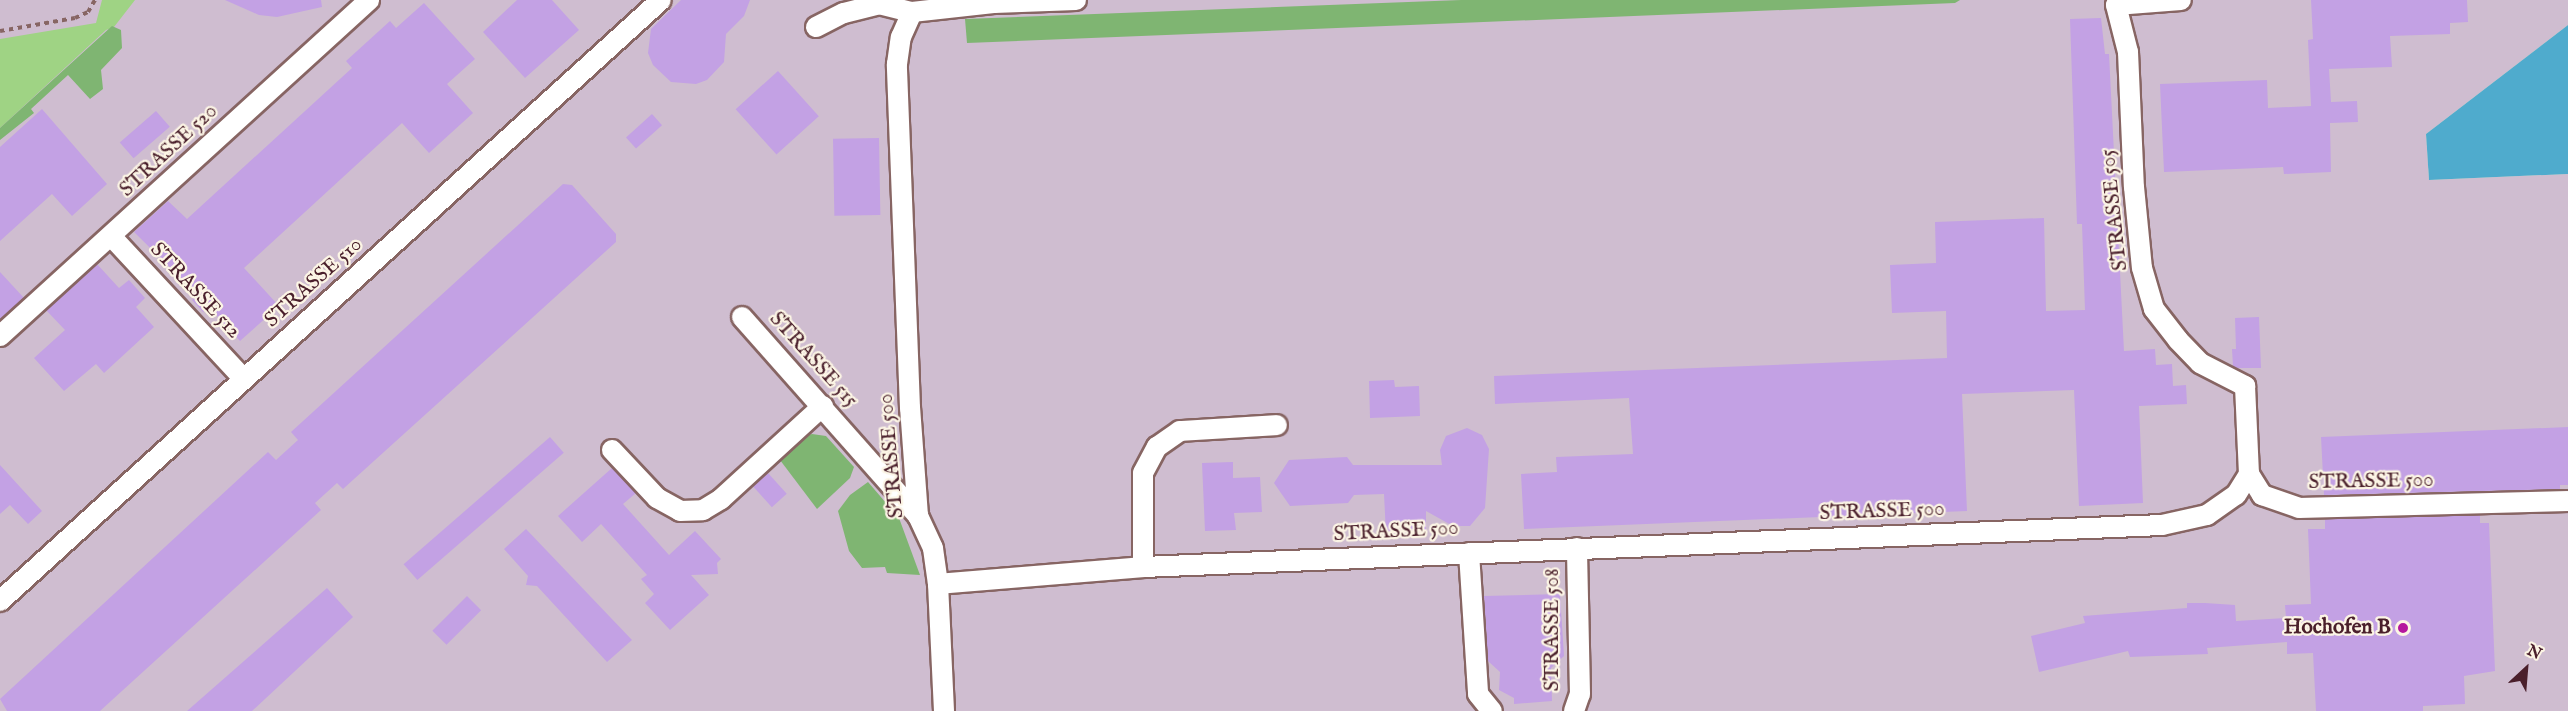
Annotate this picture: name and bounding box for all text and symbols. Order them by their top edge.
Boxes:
street label: STRASSE 520 [115,99,223,203]
street label: STRASSE 505 [2096,148,2134,272]
street label: STRASSE 510 [260,233,368,333]
street label: STRASSE 512 [144,238,246,344]
street label: STRASSE 515 [764,307,862,413]
street label: STRASSE 500 [874,393,910,519]
street label: STRASSE 500 [2308,468,2434,496]
street label: STRASSE 500 [1819,497,1945,527]
street label: STRASSE 500 [1333,516,1459,548]
street label: STRASSE 508 [1540,569,1566,691]
place label: Hochofen B [2284,615,2391,641]
marker: Hochofen B [2396,621,2410,635]
north arrow [2496,639,2556,699]
text: N [2523,641,2544,665]

